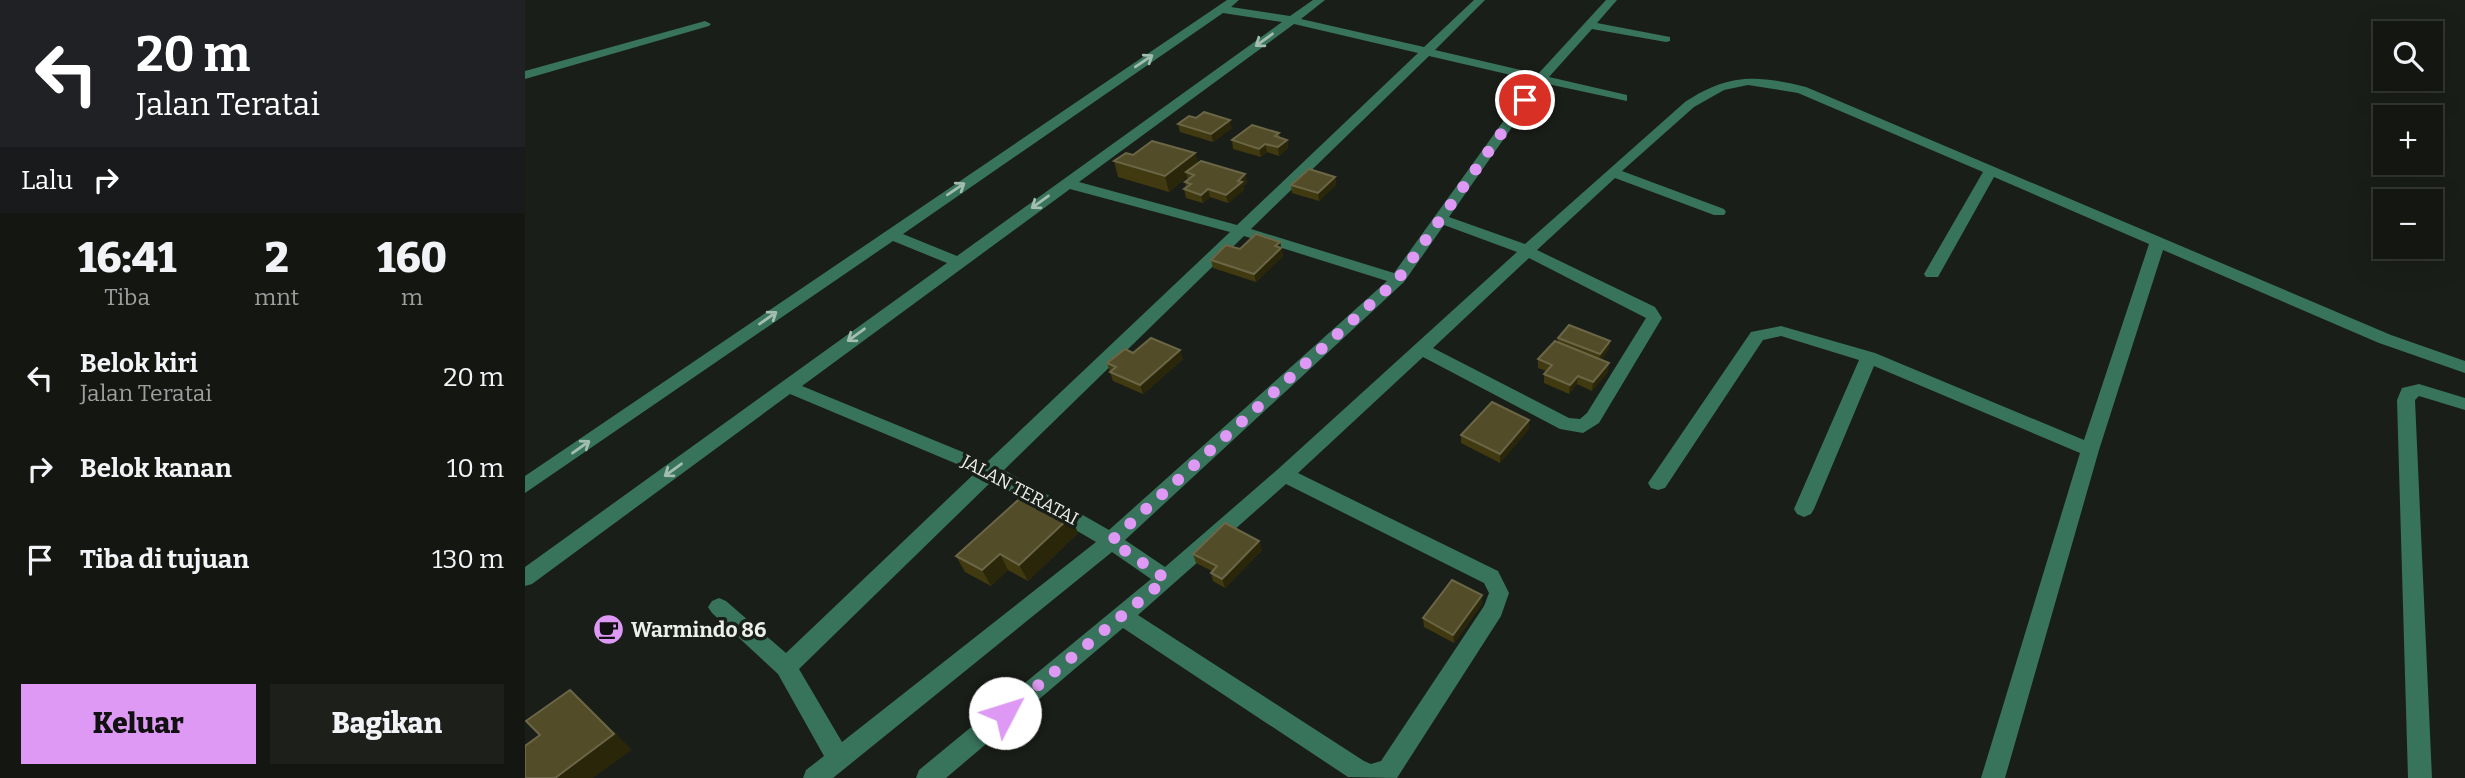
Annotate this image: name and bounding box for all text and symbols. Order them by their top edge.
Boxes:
map controls [2373,21,2443,259]
button: search [2373,21,2443,91]
text: 20 m [136,25,250,84]
icon: left [21,28,112,119]
one-way arrow [1255,32,1274,47]
one-way arrow [1134,54,1153,68]
pin [1495,70,1555,130]
icon: arrive [1506,81,1544,119]
text: Jalan Teratai [136,85,320,123]
button: + [2373,105,2443,175]
icon: right [87,161,125,199]
text: Lalu [21,165,73,196]
one-way arrow [946,182,965,196]
button: − [2373,189,2443,259]
one-way arrow [1031,194,1050,209]
text: 16:41 [78,233,176,283]
text: 2 [265,233,289,283]
text: 160 [377,233,447,283]
text: Tiba [104,283,150,311]
text: mnt [254,283,299,311]
text: m [401,283,423,311]
one-way arrow [758,311,777,325]
one-way arrow [847,328,866,343]
text: Belok kiri [80,348,198,379]
icon: left [21,359,59,397]
text: 20 m [443,362,504,393]
text: Jalan Teratai [80,379,212,407]
one-way arrow [571,440,590,454]
icon: right [21,450,59,488]
street label: JALAN TERATAI [957,450,1082,530]
text: Belok kanan [80,453,232,484]
text: 10 m [447,453,504,484]
one-way arrow [664,463,683,477]
icon: arrive [21,541,59,579]
text: Tiba di tujuan [80,544,249,575]
text: 130 m [432,544,504,575]
cafe icon: Warmindo 86 [591,613,625,647]
place label: Warmindo 86 [631,617,766,643]
position arrow [968,676,1042,750]
button: Keluar [21,684,256,764]
button: Bagikan [270,684,504,764]

